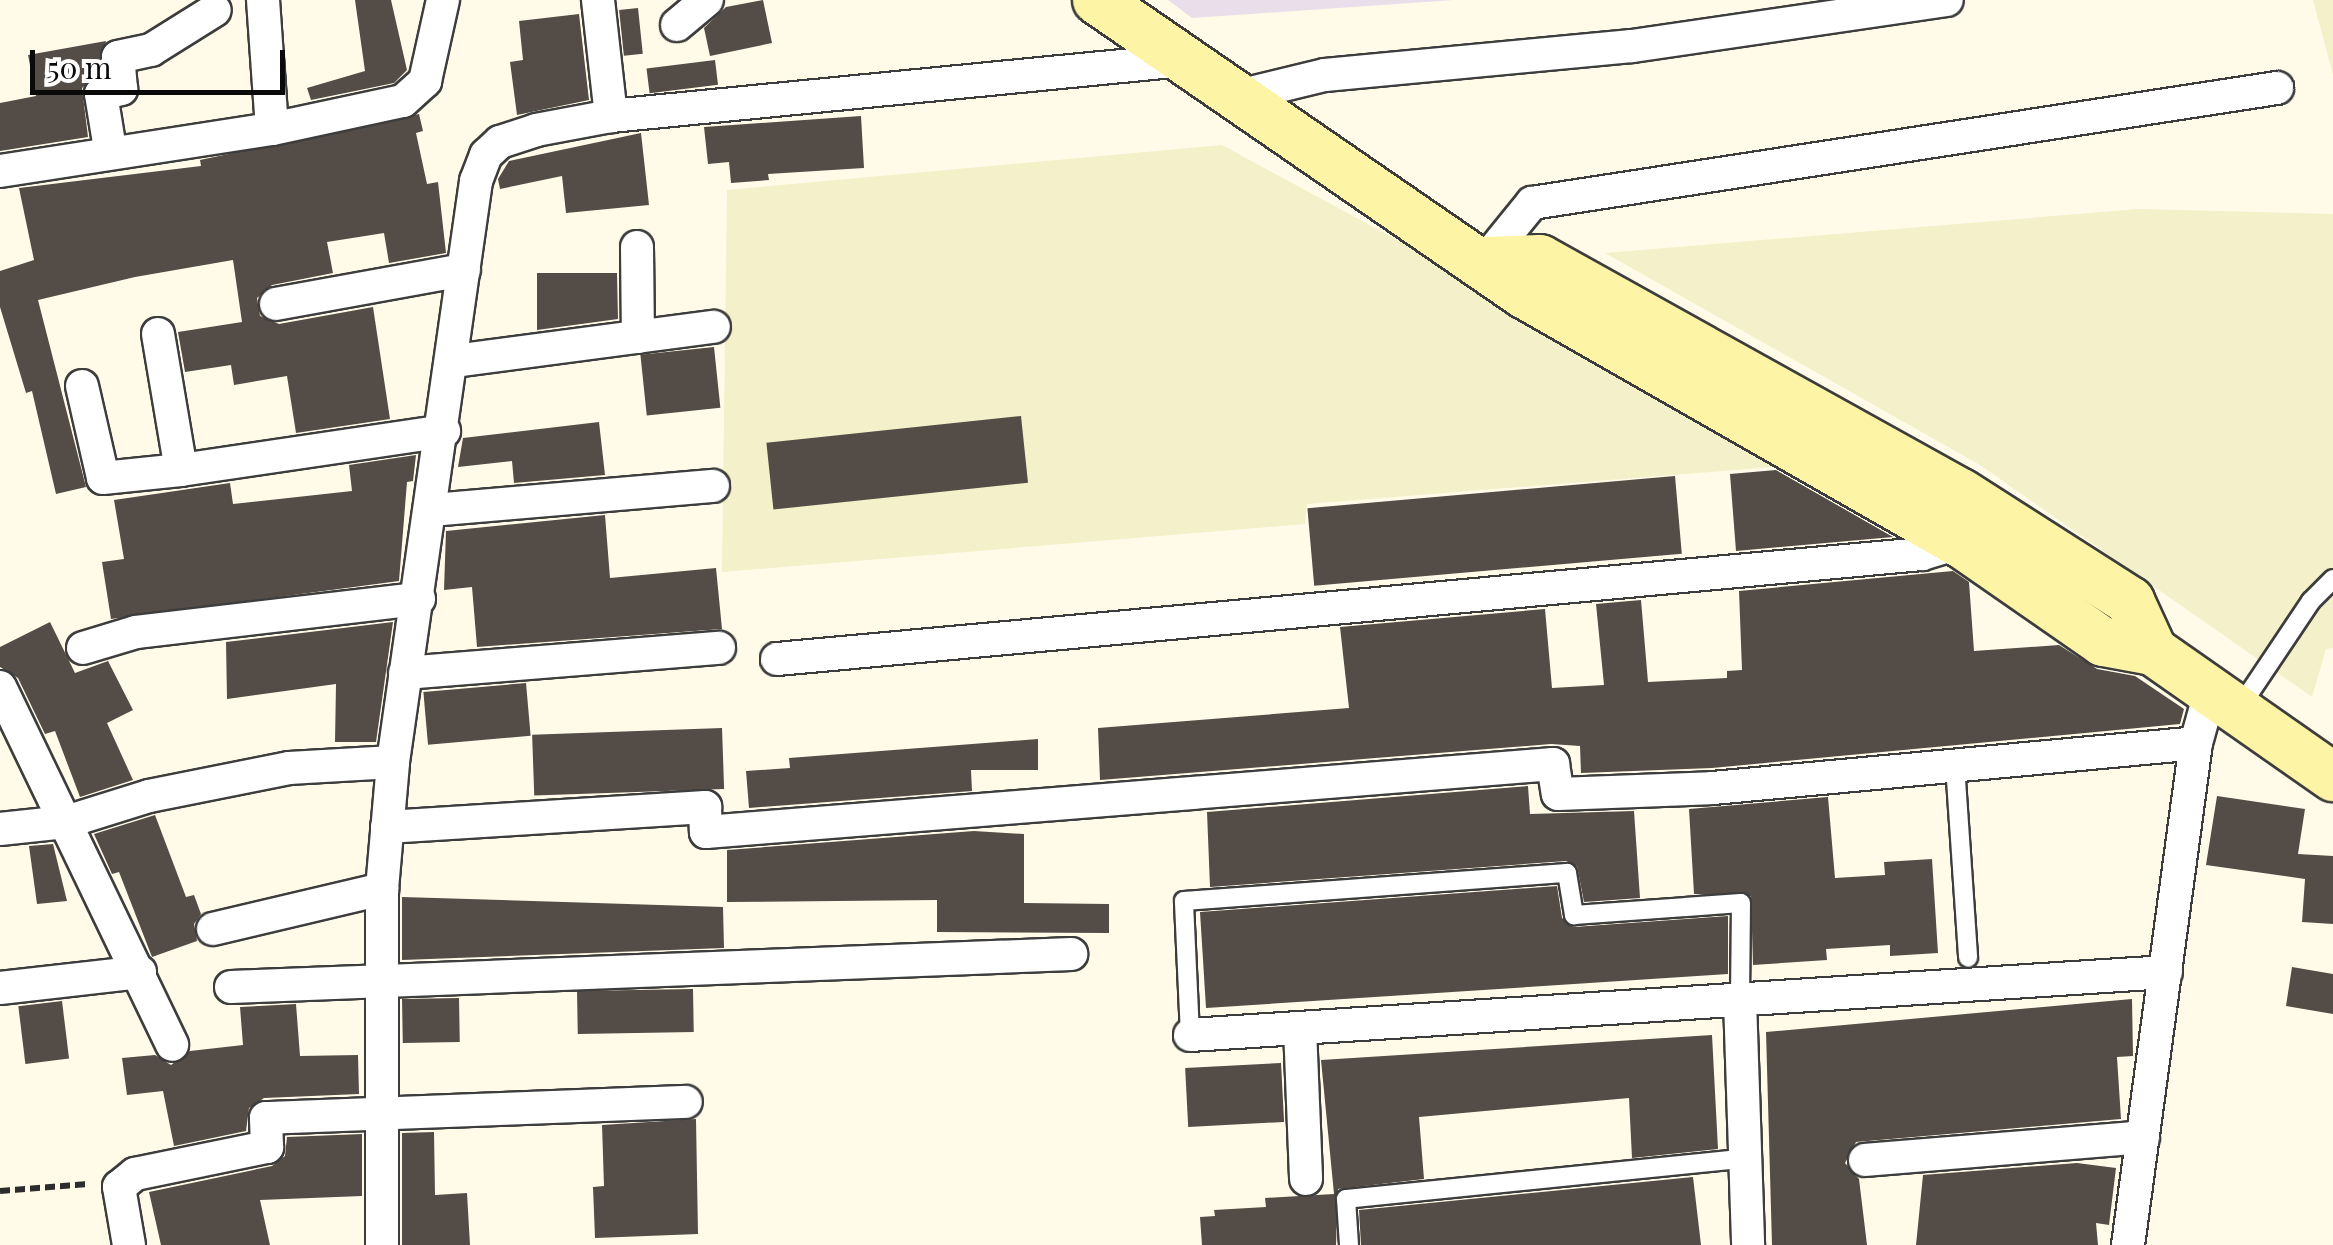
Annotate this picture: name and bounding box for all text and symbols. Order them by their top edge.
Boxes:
scale bar [35,30,290,92]
text: 50 m [47,47,112,87]

